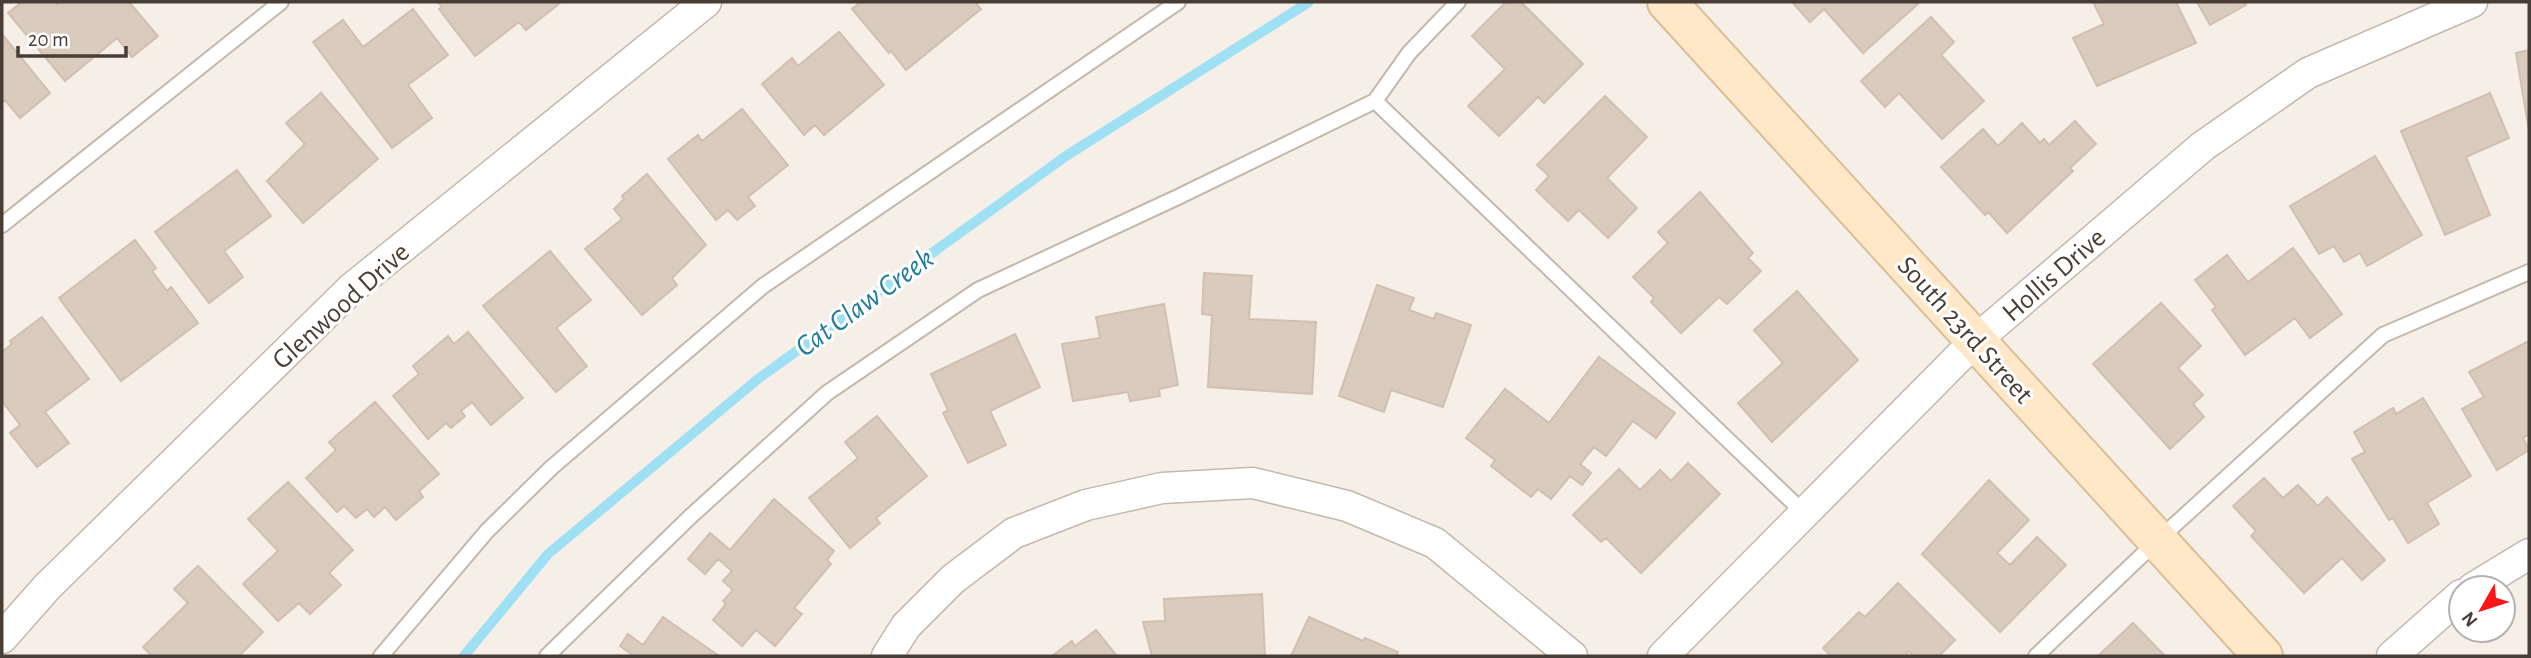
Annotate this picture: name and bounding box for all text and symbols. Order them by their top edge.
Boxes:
scale bar [18,14,126,58]
text: 20 m [28,29,69,50]
street label: Hollis Drive [1998,224,2111,327]
street label: Glenwood Drive [267,238,415,375]
water label: Cat Claw Creek [790,243,939,363]
street label: South 23rd Street [1892,251,2038,409]
north arrow [2447,574,2517,644]
text: N [2458,608,2481,630]

